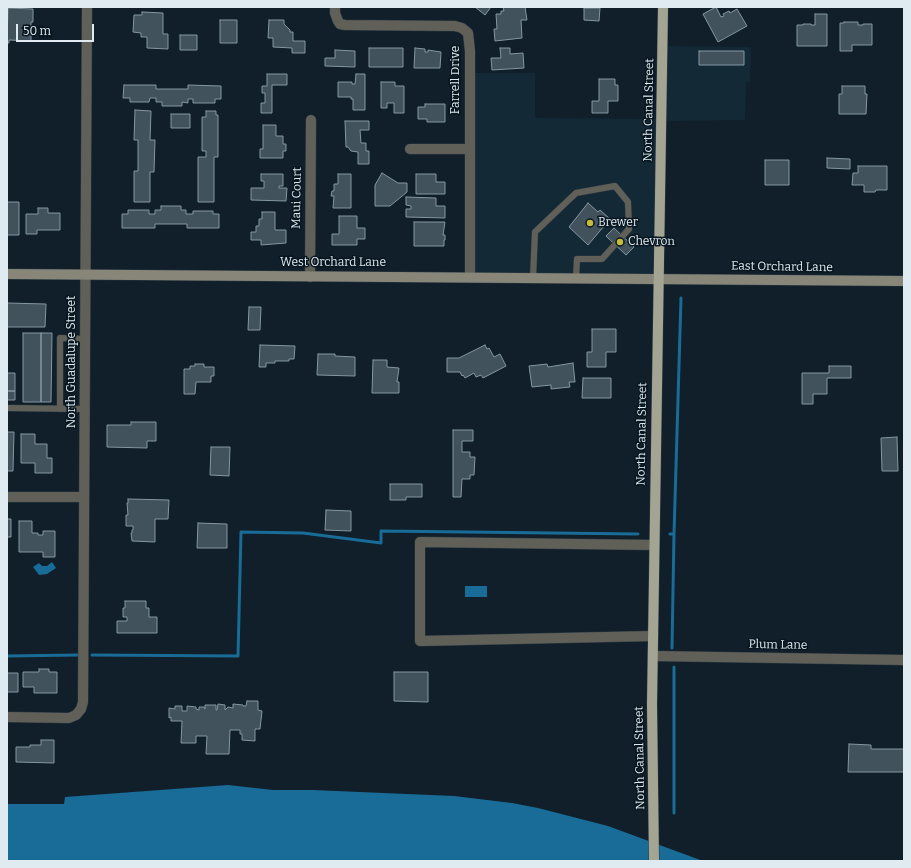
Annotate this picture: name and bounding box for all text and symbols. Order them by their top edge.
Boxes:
scale bar [18,16,96,42]
text: 50 m [23,24,51,38]
street label: Farrell Drive [449,46,463,114]
street label: North Canal Street [641,58,657,162]
street label: Maui Court [289,167,305,229]
place label: Brewer [598,216,638,230]
marker: Brewer [585,218,595,228]
place label: Chevron [628,235,675,249]
marker: Chevron [615,237,625,247]
street label: West Orchard Lane [280,256,386,270]
street label: East Orchard Lane [731,259,833,275]
street label: North Guadalupe Street [65,296,79,428]
street label: North Canal Street [634,382,650,486]
street label: Plum Lane [748,637,808,653]
street label: North Canal Street [632,706,648,810]

